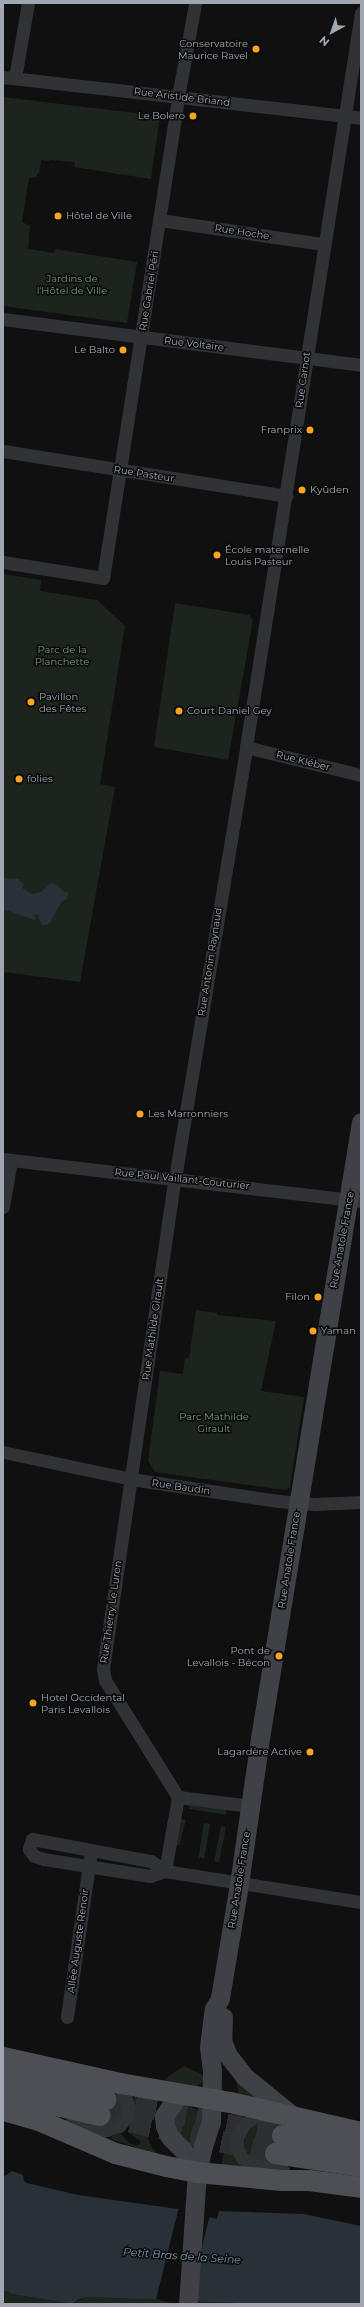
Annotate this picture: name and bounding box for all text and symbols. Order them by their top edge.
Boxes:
north arrow [312,12,352,52]
text: N [316,33,332,49]
place label: Conservatoire Maurice Ravel [178,37,248,60]
marker: Conservatoire Maurice Ravel [251,44,261,54]
street label: Rue Aristide Briand [133,85,231,109]
place label: Le Bolero [138,110,185,122]
marker: Le Bolero [188,111,198,121]
place label: Hôtel de Ville [66,210,132,222]
marker: Hôtel de Ville [53,211,63,221]
street label: Rue Hoche [214,222,270,242]
street label: Rue Gabriel Péri [137,250,161,332]
park label: Jardins de l'Hôtel de Ville [37,272,107,296]
street label: Rue Voltaire [163,334,225,354]
place label: Le Balto [74,344,115,356]
marker: Le Balto [118,345,128,355]
street label: Rue Carnot [293,351,313,409]
place label: Franprix [261,424,302,436]
marker: Franprix [305,425,315,435]
street label: Rue Pasteur [113,463,175,485]
place label: Kyûden [310,484,349,496]
marker: Kyûden [297,485,307,495]
place label: École maternelle Louis Pasteur [225,543,309,566]
marker: École maternelle Louis Pasteur [212,550,222,560]
park label: Parc de la Planchette [35,643,89,666]
place label: Pavillon des Fêtes [39,690,86,714]
marker: Pavillon des Fêtes [26,697,36,707]
place label: Court Daniel Gey [187,705,272,717]
marker: Court Daniel Gey [174,706,184,716]
street label: Rue Kléber [275,748,331,774]
place label: folies [27,773,53,785]
marker: folies [14,774,24,784]
street label: Rue Antonin Raynaud [195,907,225,1017]
place label: Les Marronniers [148,1108,228,1120]
marker: Les Marronniers [135,1109,145,1119]
street label: Rue Paul Vaillant-Couturier [114,1166,250,1192]
street label: Rue Anatole France [328,1191,356,1289]
street label: Rue Mathilde Girault [140,1277,166,1381]
place label: Filon [285,1291,310,1303]
marker: Filon [313,1292,323,1302]
place label: Yaman [321,1325,356,1337]
marker: Yaman [308,1326,318,1336]
park label: Parc Mathilde Girault [179,1410,249,1434]
street label: Rue Baudin [151,1477,211,1497]
street label: Rue Anatole France [275,1511,303,1609]
street label: Rue Thierry Le Luron [98,1560,124,1664]
place label: Pont de Levallois - Bécon [187,1644,270,1668]
marker: Pont de Levallois - Bécon [273,1650,285,1662]
place label: Hotel Occidental Paris Levallois [41,1691,125,1714]
marker: Hotel Occidental Paris Levallois [28,1698,38,1708]
place label: Lagardère Active [217,1746,302,1758]
marker: Lagardère Active [305,1747,315,1757]
street label: Rue Anatole France [225,1831,253,1929]
street label: Allée Auguste Renoir [65,1888,91,1994]
water label: Petit Bras de la Seine [123,2245,241,2267]

